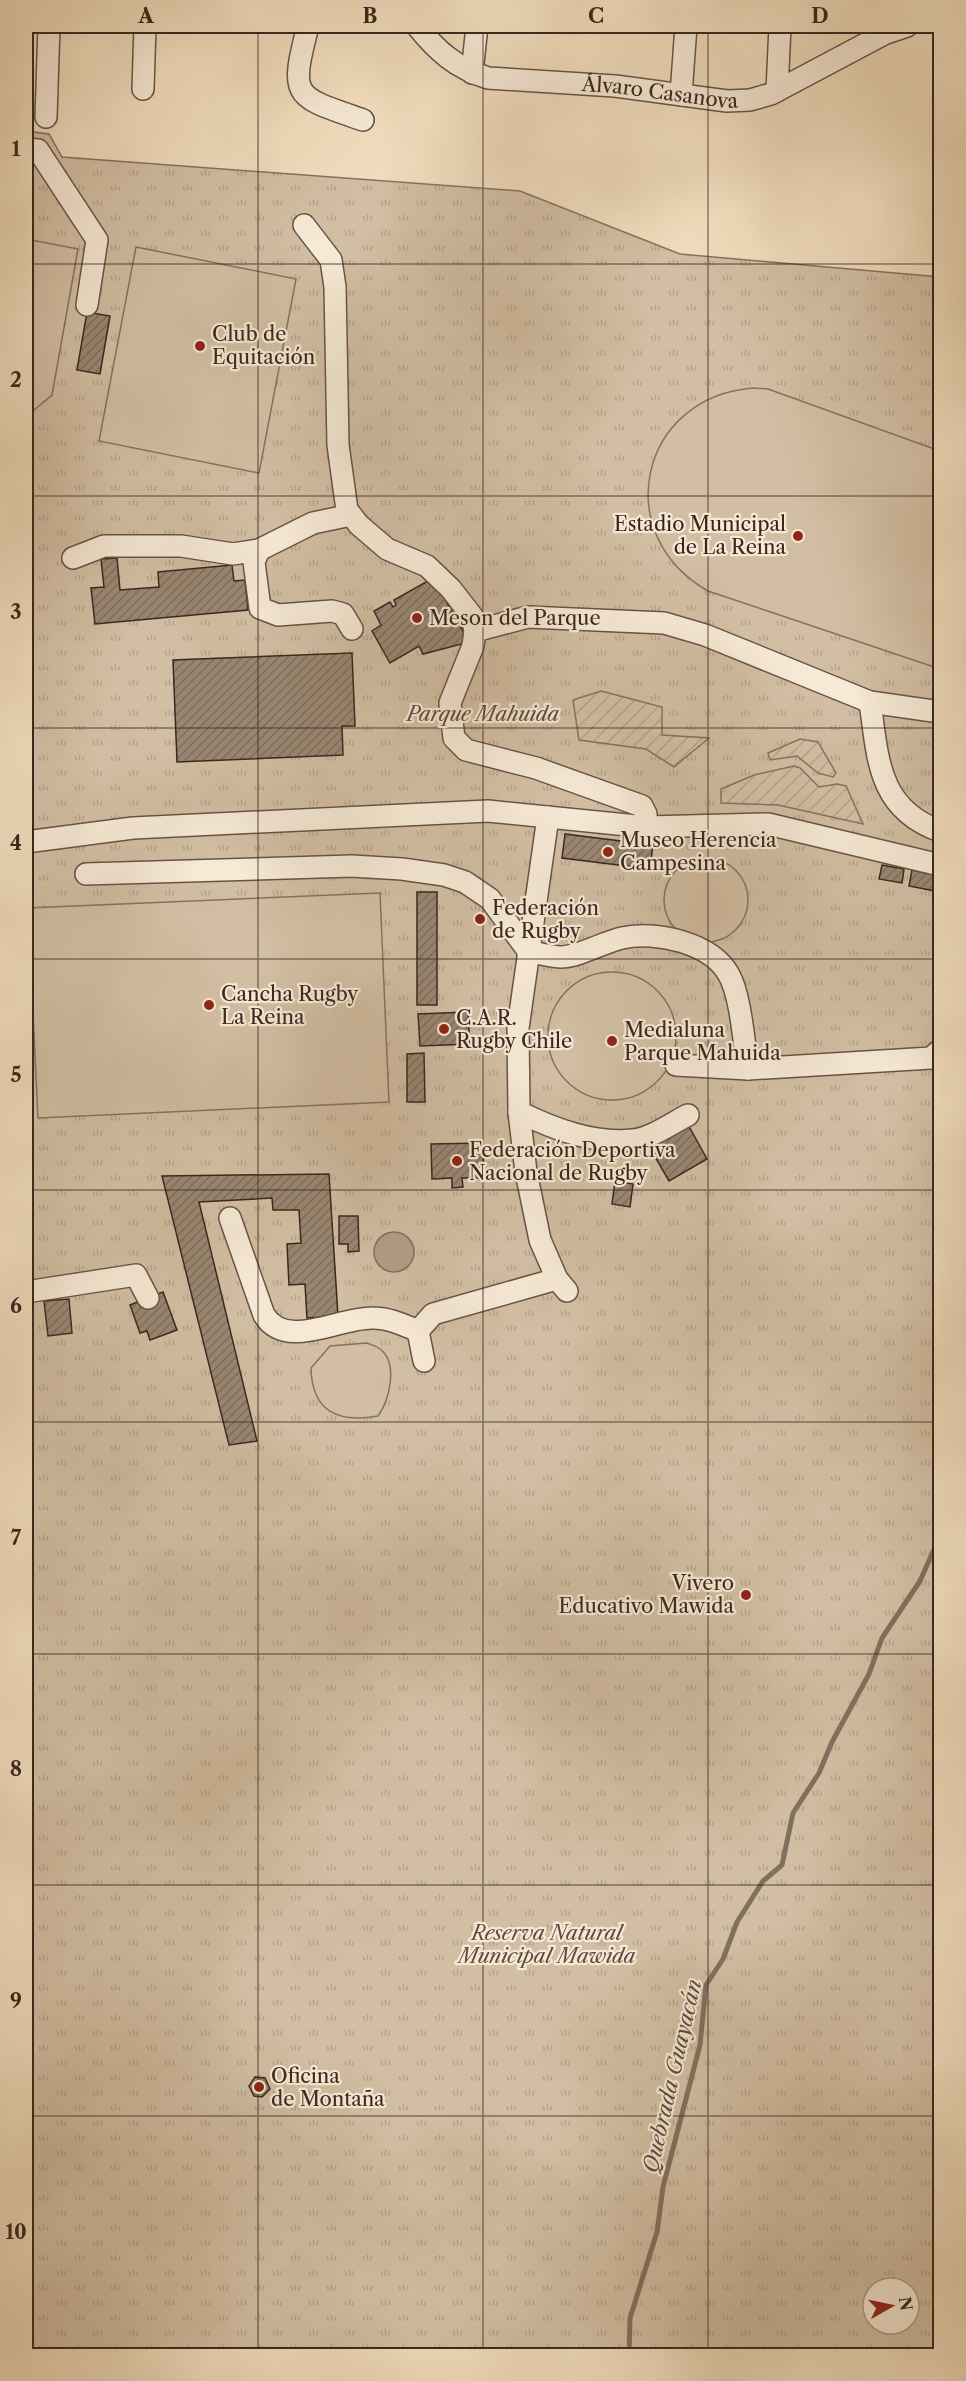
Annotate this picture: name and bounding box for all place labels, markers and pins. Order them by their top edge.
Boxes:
place label: Club de Equitación [212,322,316,369]
marker: Club de Equitación [193,339,207,353]
place label: Estadio Municipal de La Reina [614,512,786,559]
marker: Estadio Municipal de La Reina [791,529,805,543]
place label: Meson del Parque [429,606,601,630]
marker: Meson del Parque [410,611,424,625]
place label: Museo Herencia Campesina [620,828,777,875]
marker: Museo Herencia Campesina [601,845,615,859]
place label: Federación de Rugby [492,896,599,943]
marker: Federación de Rugby [473,912,487,926]
place label: Cancha Rugby La Reina [221,982,359,1029]
marker: Cancha Rugby La Reina [202,998,216,1012]
place label: C.A.R. Rugby Chile [456,1006,572,1053]
place label: Medialuna Parque Mahuida [624,1018,781,1065]
marker: C.A.R. Rugby Chile [437,1022,451,1036]
marker: Medialuna Parque Mahuida [605,1034,619,1048]
place label: Federación Deportiva Nacional de Rugby [469,1138,676,1185]
marker: Federación Deportiva Nacional de Rugby [450,1154,464,1168]
place label: Vivero Educativo Mawida [558,1571,734,1618]
marker: Vivero Educativo Mawida [739,1588,753,1602]
place label: Oficina de Montaña [271,2064,385,2111]
marker: Oficina de Montaña [252,2080,266,2094]

